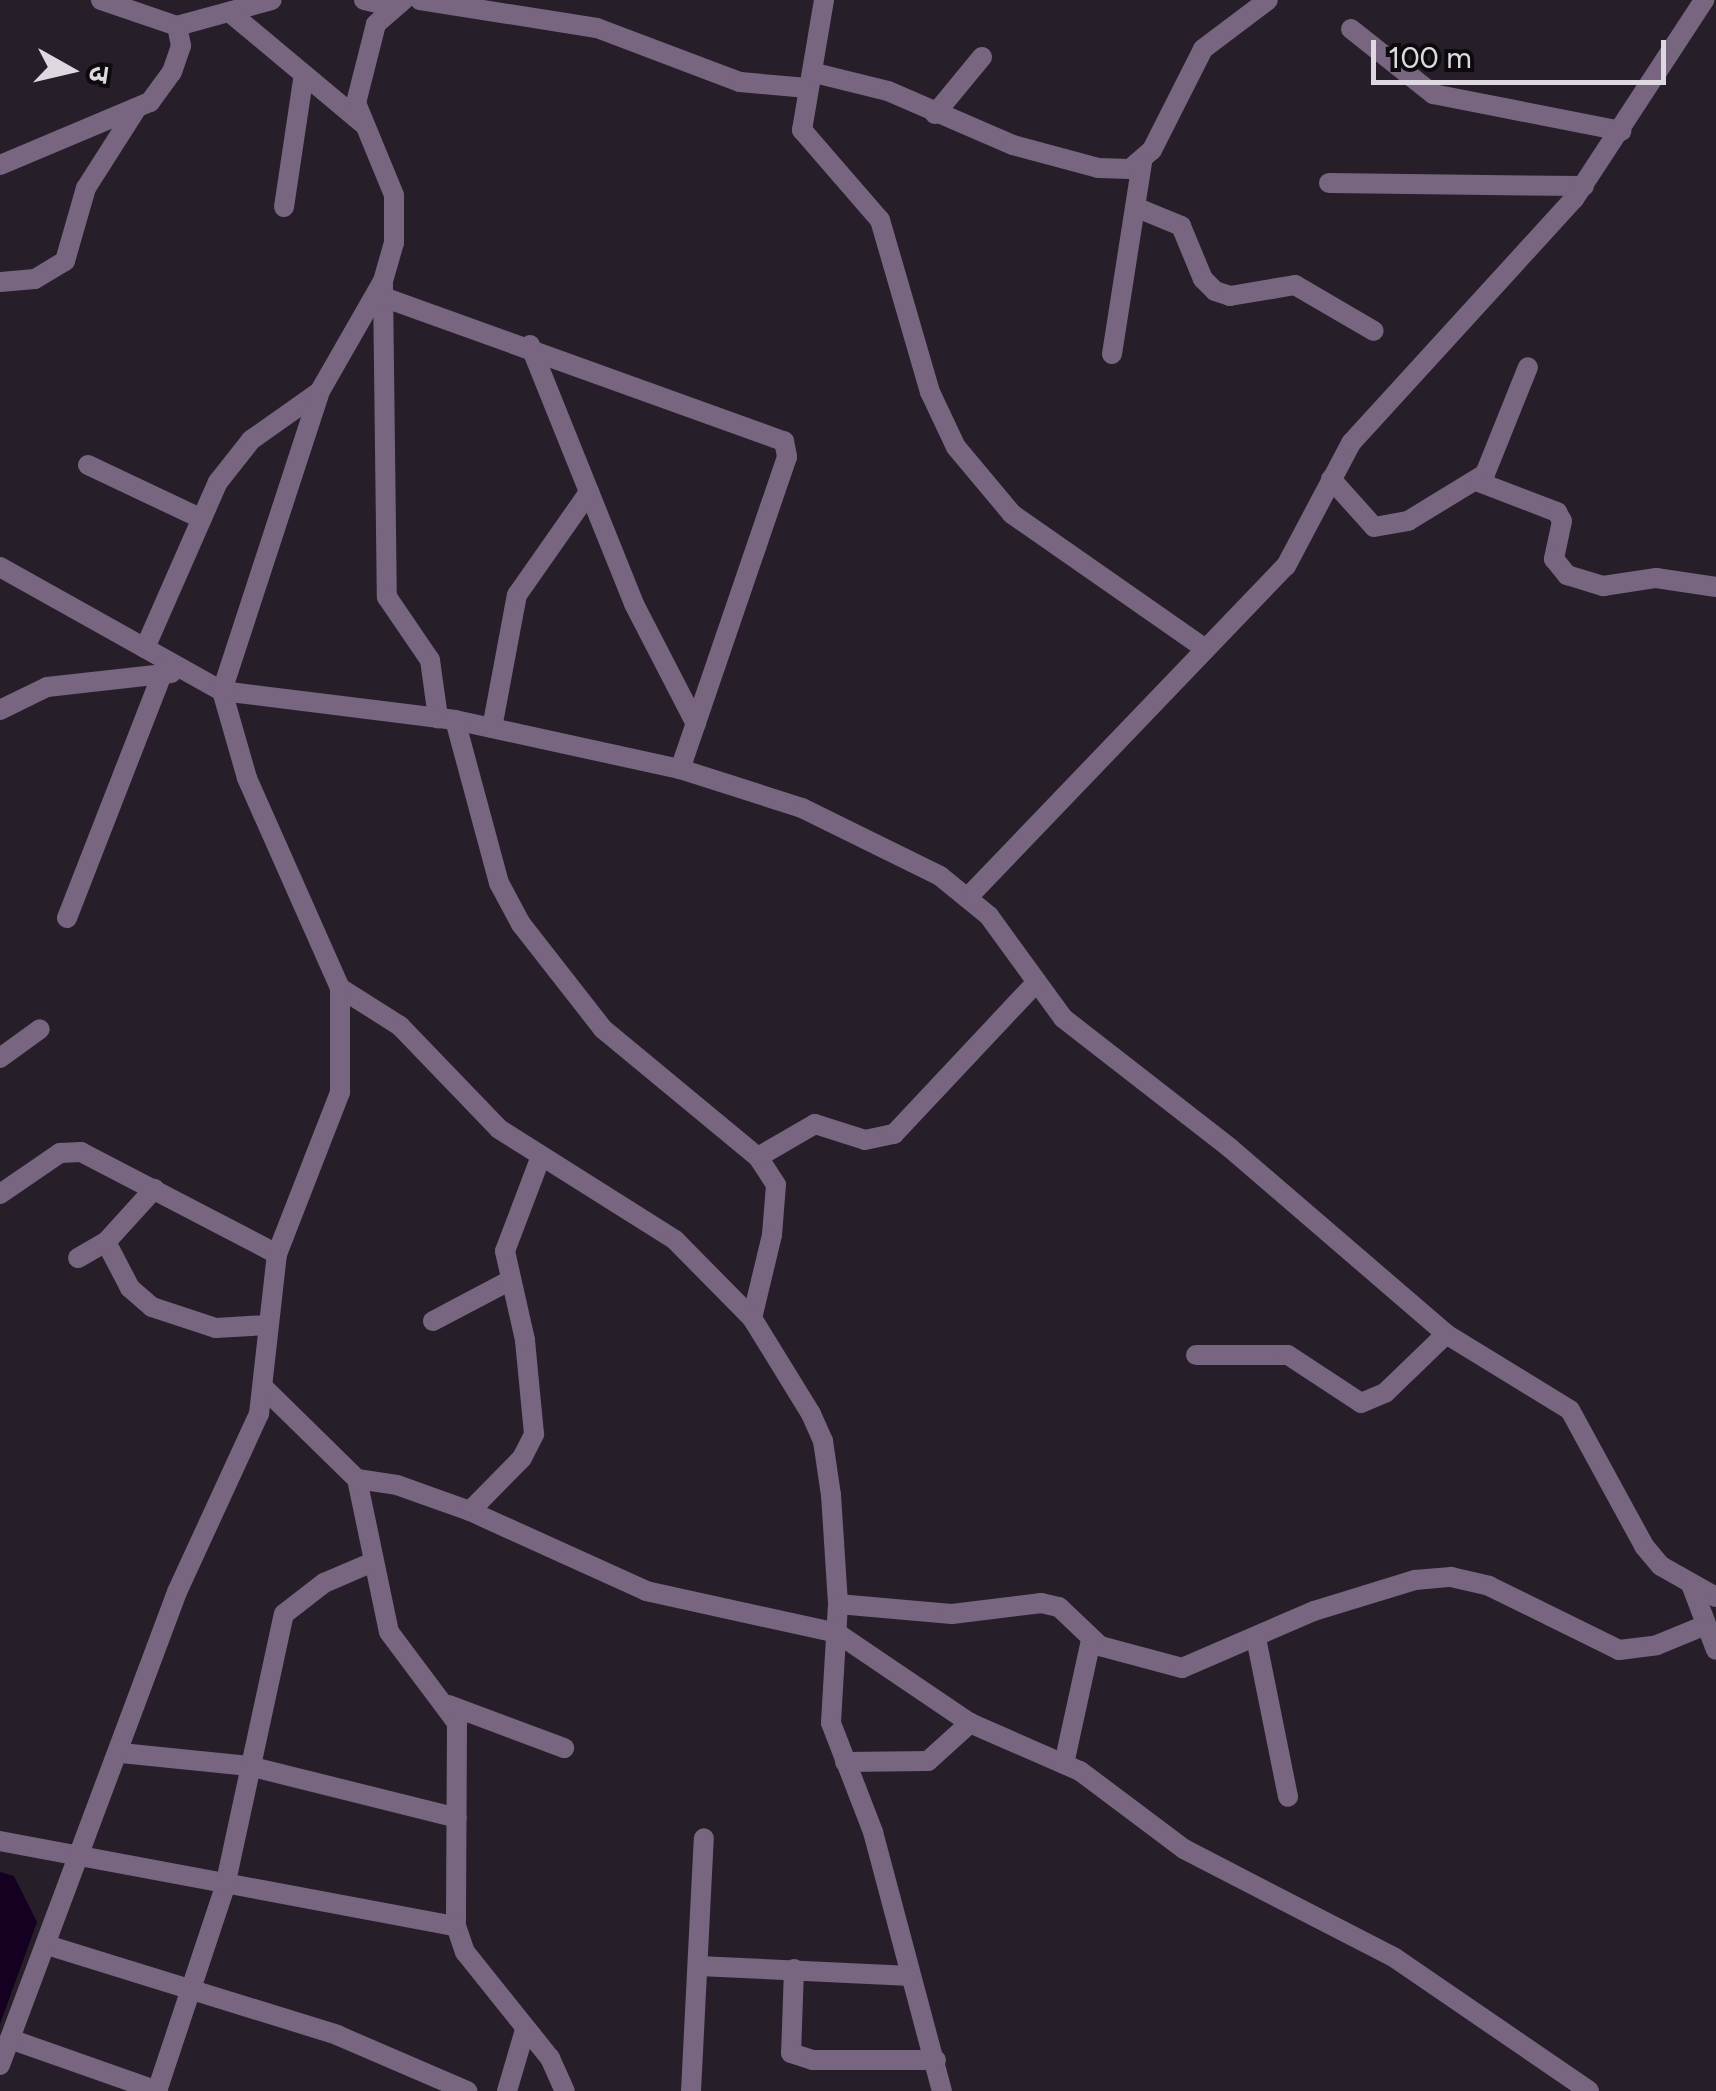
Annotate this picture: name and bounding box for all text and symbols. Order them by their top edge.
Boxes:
north arrow [20,20,120,120]
scale bar [1376,20,1671,82]
text: 100 m [1388,39,1472,76]
text: उ [82,64,118,85]

